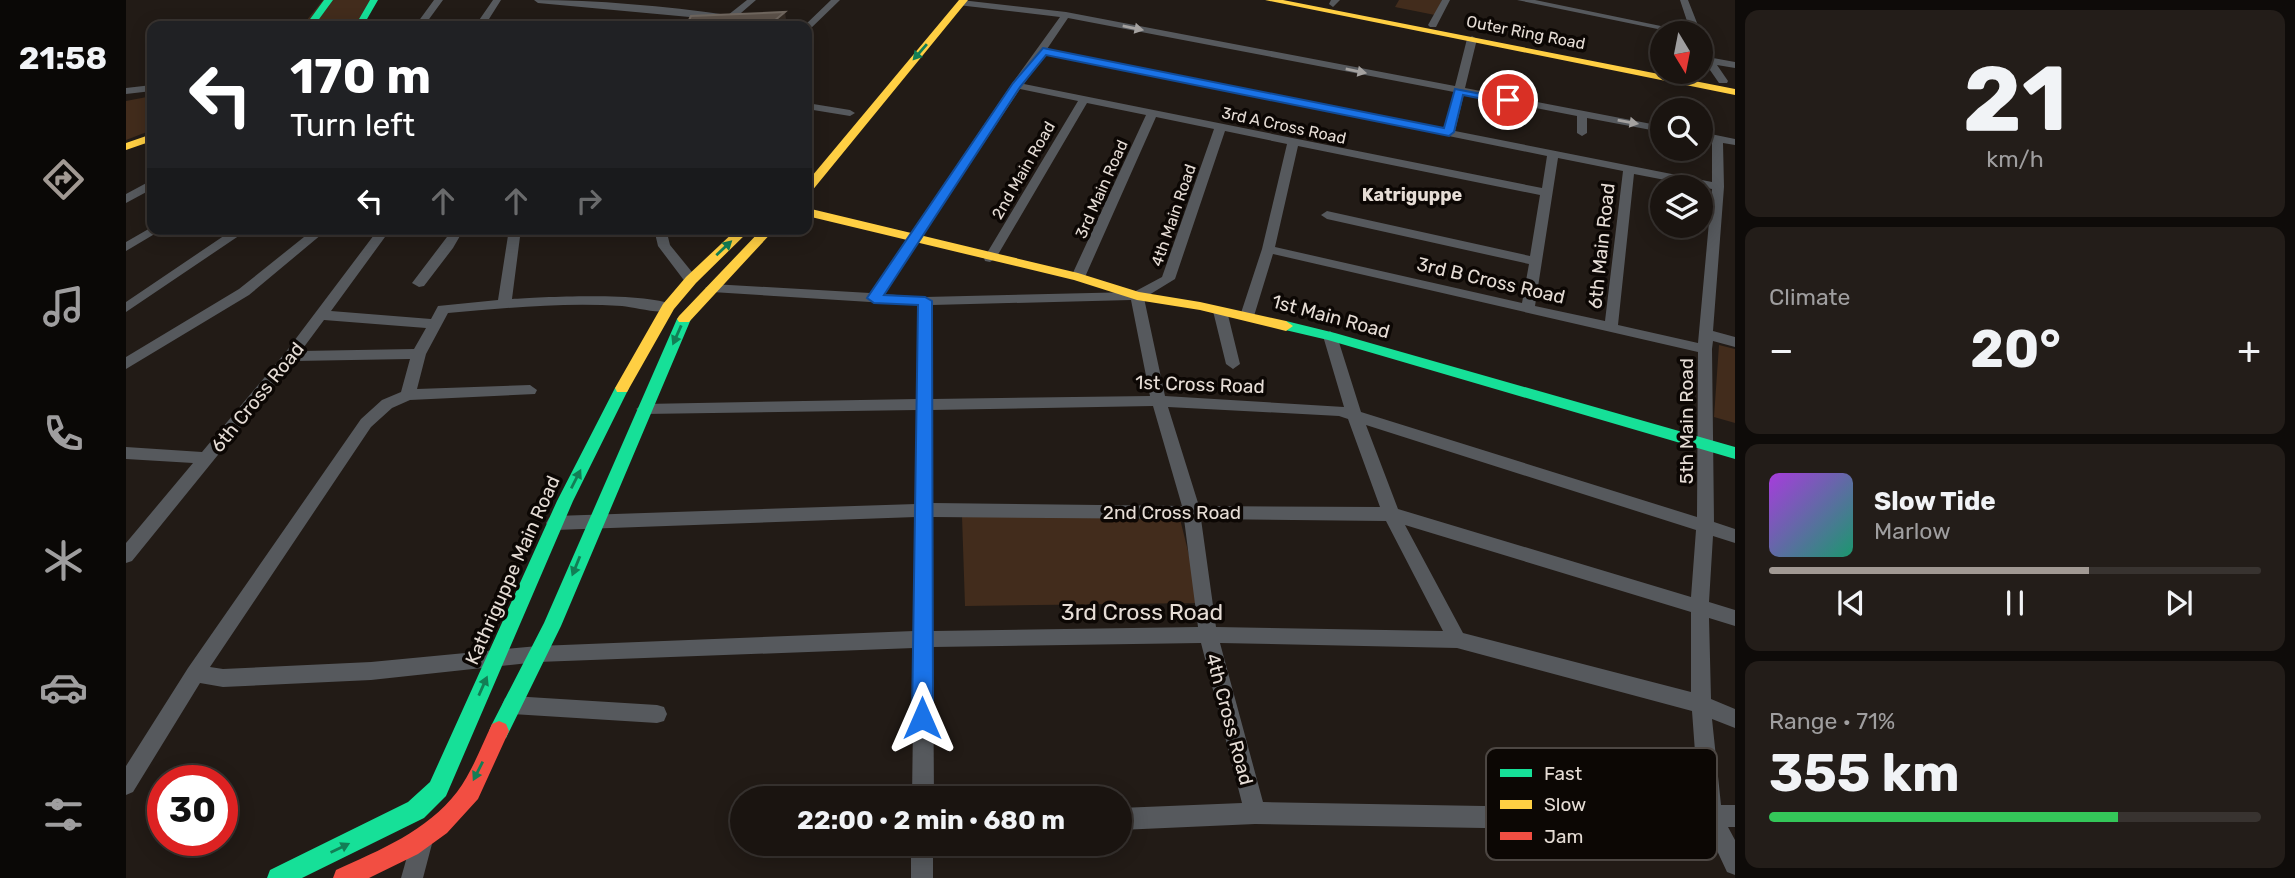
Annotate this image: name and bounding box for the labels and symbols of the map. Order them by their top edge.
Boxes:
street label: Outer Ring Road [1465,12,1587,53]
north arrow [1650,21,1713,84]
one-way arrow [1122,23,1144,34]
one-way arrow [913,44,928,61]
one-way arrow [1345,66,1367,77]
pin [1478,70,1538,130]
street label: 3rd A Cross Road [1220,103,1348,148]
one-way arrow [1617,117,1639,128]
street label: 2nd Main Road [988,118,1059,222]
street label: 3rd Main Road [1071,137,1132,241]
street label: 4th Main Road [1147,162,1200,269]
street label: 6th Main Road [1583,182,1620,310]
district label: Katriguppe [1362,184,1463,206]
one-way arrow [716,240,733,257]
street label: 3rd B Cross Road [1415,252,1567,309]
street label: 1st Main Road [1269,290,1392,343]
one-way arrow [671,325,682,346]
street label: 6th Cross Road [206,338,309,457]
street label: 5th Main Road [1675,358,1698,484]
street label: 1st Cross Road [1135,371,1265,398]
one-way arrow [570,469,582,489]
street label: Kathriguppe Main Road [460,472,565,668]
street label: 2nd Cross Road [1103,501,1241,524]
one-way arrow [571,556,582,577]
street label: 3rd Cross Road [1061,598,1223,626]
street label: 4th Cross Road [1201,651,1258,787]
one-way arrow [477,676,489,696]
position arrow [885,681,959,755]
legend [1486,748,1717,860]
one-way arrow [473,762,485,782]
text: Fast [1544,762,1583,785]
speed limit sign: 30 [147,765,238,856]
text: Slow [1544,793,1586,816]
text: Jam [1544,825,1583,848]
one-way arrow [330,842,350,853]

